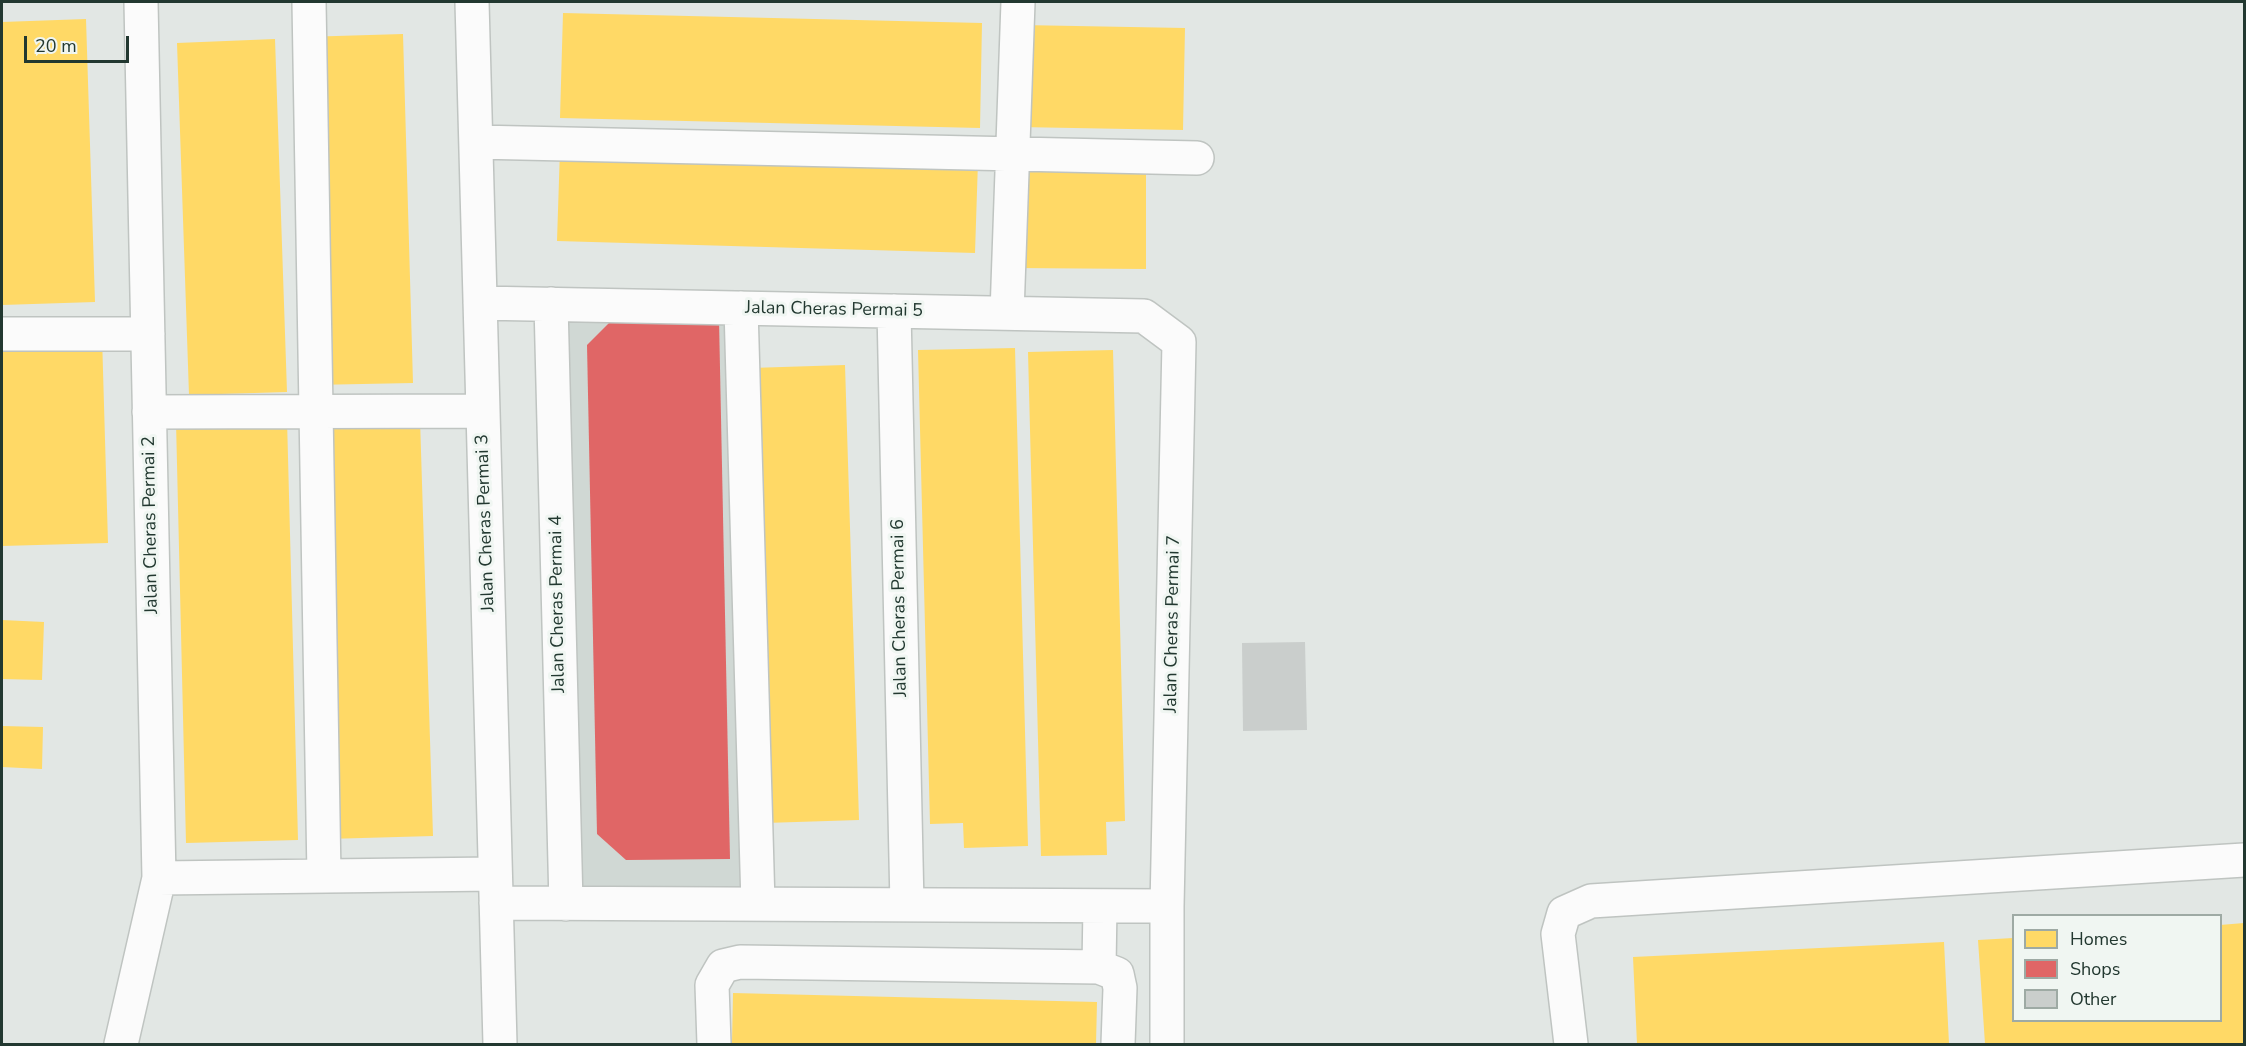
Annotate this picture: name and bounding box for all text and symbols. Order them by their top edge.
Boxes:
scale bar [27,24,132,62]
text: 20 m [35,34,77,58]
street label: Jalan Cheras Permai 5 [745,298,923,322]
street label: Jalan Cheras Permai 3 [472,434,500,612]
street label: Jalan Cheras Permai 2 [139,436,163,614]
street label: Jalan Cheras Permai 4 [546,515,570,693]
street label: Jalan Cheras Permai 6 [888,519,912,697]
street label: Jalan Cheras Permai 7 [1161,535,1185,713]
legend [2012,914,2222,1022]
text: Homes [2070,927,2127,951]
text: Shops [2070,957,2120,981]
text: Other [2070,987,2116,1011]

